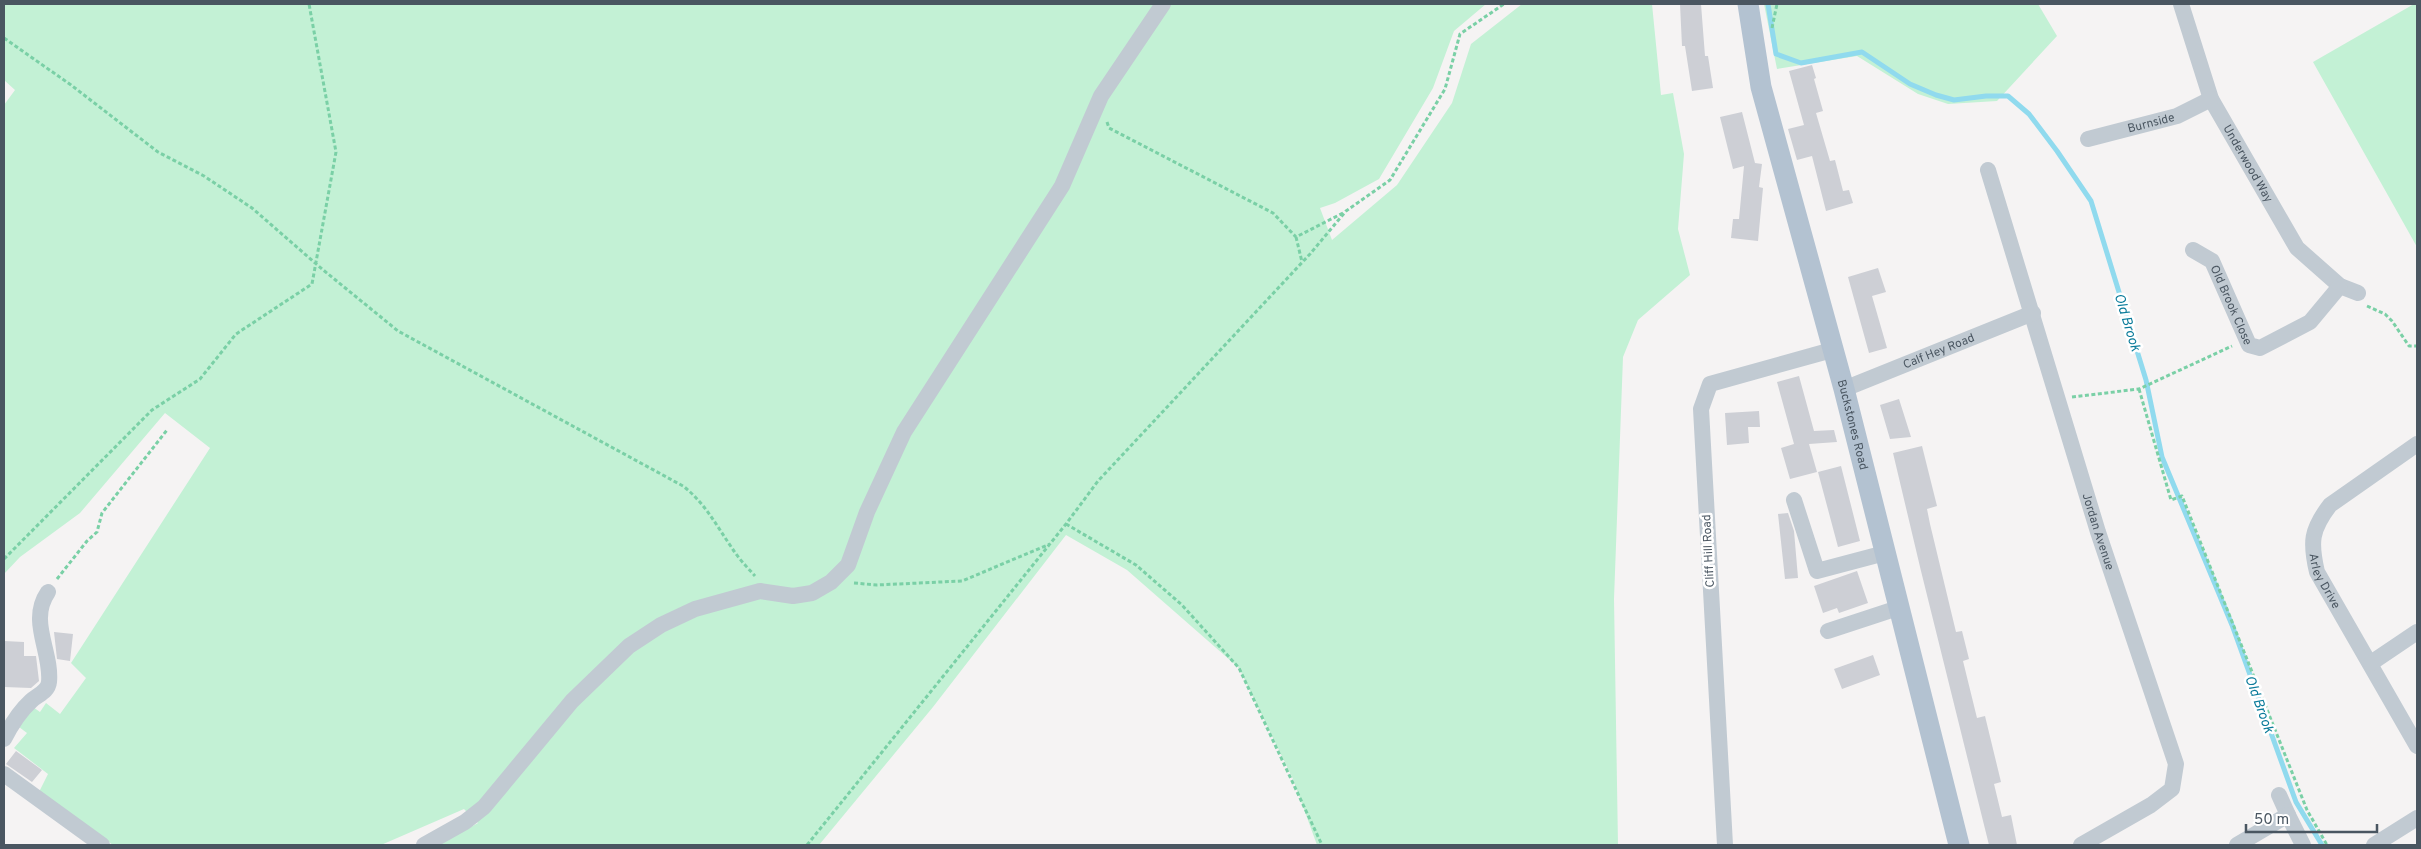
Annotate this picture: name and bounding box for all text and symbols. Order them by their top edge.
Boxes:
street label: Burnside [2126,110,2176,137]
street label: Underwood Way [2219,122,2276,206]
street label: Old Brook Close [2206,263,2255,348]
water label: Old Brook [2110,291,2144,354]
street label: Calf Hey Road [1901,330,1977,373]
street label: Buckstones Road [1833,378,1871,472]
street label: Jordan Avenue [2078,491,2117,572]
street label: Cliff Hill Road [1699,514,1719,588]
street label: Arley Drive [2305,552,2344,612]
water label: Old Brook [2240,674,2277,736]
scale bar [2246,802,2377,834]
text: 50 m [2254,811,2289,830]

